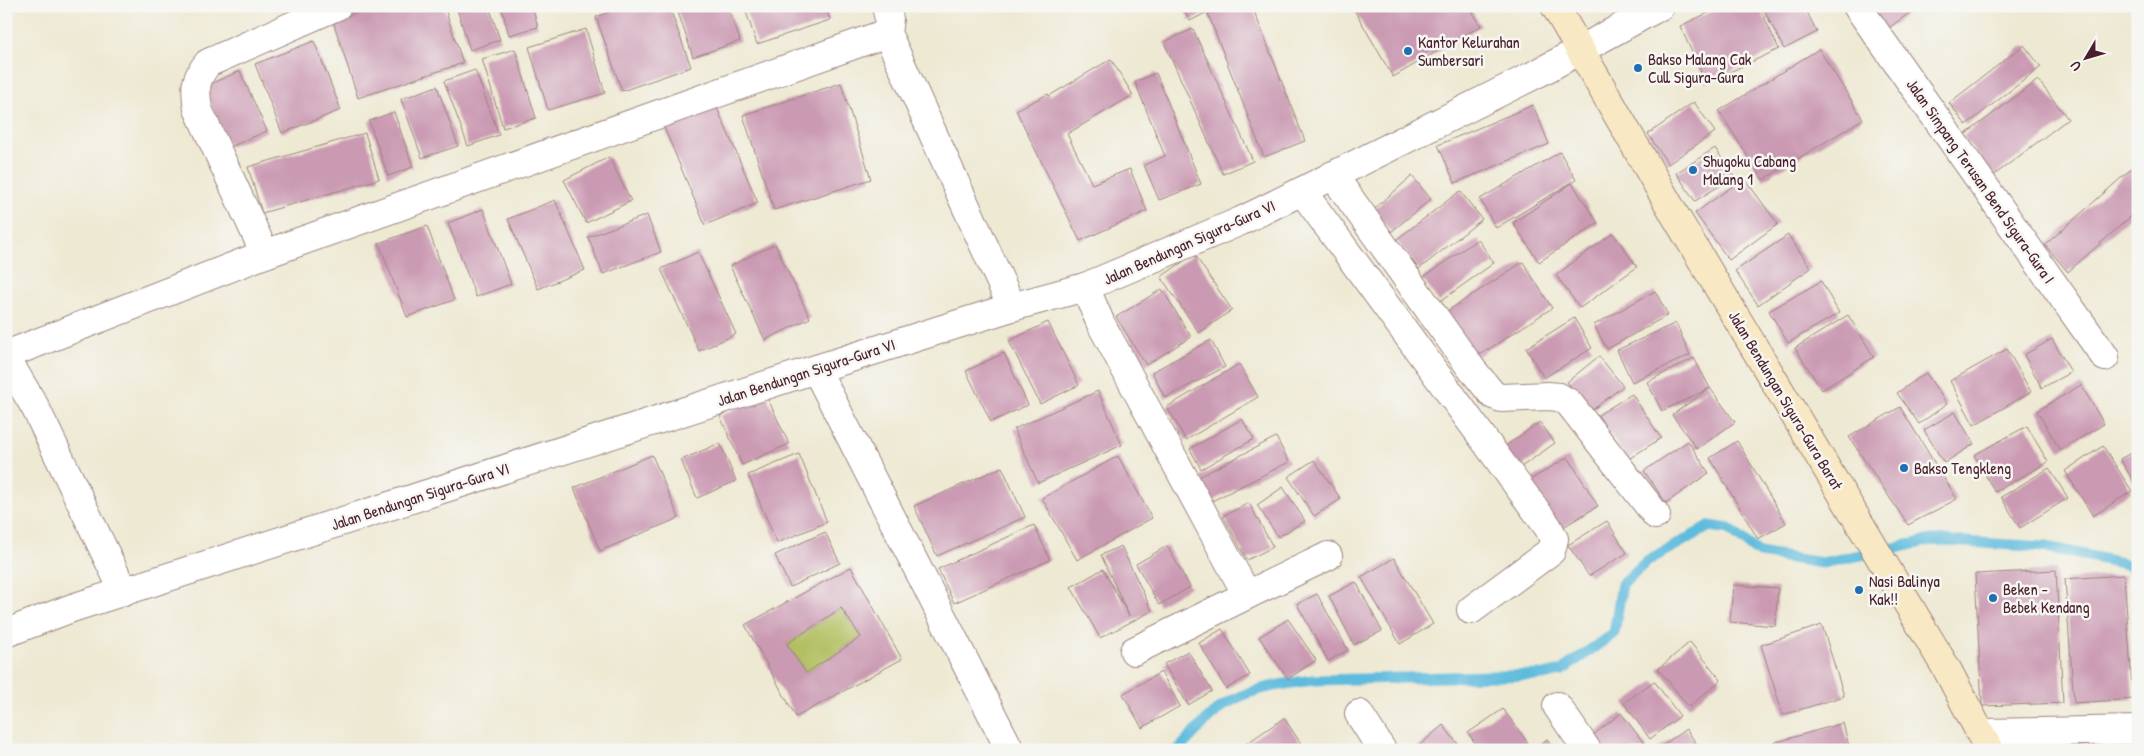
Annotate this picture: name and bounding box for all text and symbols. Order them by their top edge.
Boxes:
place label: Kantor Kelurahan Sumbersari [1418,31,1520,71]
north arrow [2062,32,2112,82]
marker: Kantor Kelurahan Sumbersari [1402,45,1414,57]
place label: Bakso Malang Cak Cull Sigura-Gura [1648,48,1752,88]
text: U [2065,57,2085,75]
marker: Bakso Malang Cak Cull Sigura-Gura [1632,62,1644,74]
street label: Jalan Simpang Terusan Bend Sigura-Gura I [1902,74,2060,288]
place label: Shugoku Cabang Malang 1 [1703,150,1796,190]
marker: Shugoku Cabang Malang 1 [1687,164,1699,176]
street label: Jalan Bendungan Sigura-Gura VI [1100,194,1278,290]
street label: Jalan Bendungan Sigura-Gura Barat [1724,306,1849,494]
street label: Jalan Bendungan Sigura-Gura VI [714,333,898,411]
street label: Jalan Bendungan Sigura-Gura VI [328,457,512,535]
place label: Bakso Tengkleng [1914,457,2011,479]
marker: Bakso Tengkleng [1898,462,1910,474]
place label: Nasi Balinya Kak!! [1869,570,1940,610]
place label: Beken - Bebek Kendang [2003,578,2090,618]
marker: Nasi Balinya Kak!! [1853,584,1865,596]
marker: Beken - Bebek Kendang [1987,592,1999,604]

